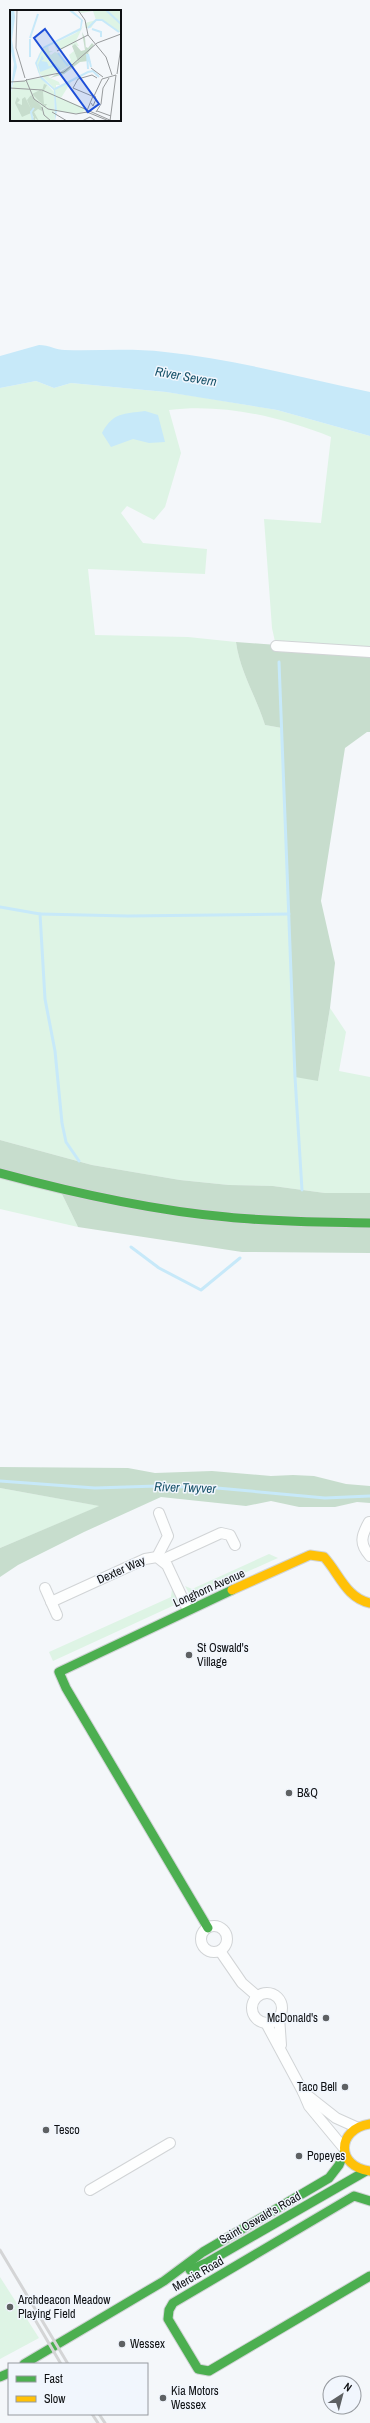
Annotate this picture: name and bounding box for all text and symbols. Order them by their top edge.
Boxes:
inset map [10,10,121,121]
water label: River Severn [154,363,218,390]
water label: River Twyver [154,1478,217,1497]
street label: Dexter Way [94,1552,148,1588]
street label: Longhorn Avenue [171,1565,247,1611]
place label: St Oswald's Village [197,1640,249,1670]
marker: St Oswald's Village [184,1650,194,1660]
place label: B&Q [297,1785,318,1801]
marker: B&Q [284,1788,294,1798]
place label: McDonald's [267,2010,318,2026]
marker: McDonald's [321,2013,331,2023]
place label: Taco Bell [297,2079,337,2095]
marker: Taco Bell [340,2082,350,2092]
place label: Tesco [54,2122,80,2138]
marker: Tesco [41,2125,51,2135]
place label: Popeyes [307,2148,345,2164]
marker: Popeyes [294,2151,304,2161]
street label: Saint Oswald's Road [216,2188,304,2248]
street label: Mercia Road [170,2253,226,2295]
place label: Archdeacon Meadow Playing Field [17,2292,111,2322]
marker: Archdeacon Meadow Playing Field [5,2302,15,2312]
place label: Wessex [130,2336,165,2352]
marker: Wessex [117,2339,127,2349]
legend [8,2363,148,2415]
text: Fast [44,2371,63,2387]
north arrow [322,2375,362,2415]
text: N [341,2379,355,2394]
place label: Kia Motors Wessex [171,2383,219,2413]
text: Slow [44,2391,66,2407]
marker: Kia Motors Wessex [158,2393,168,2403]

